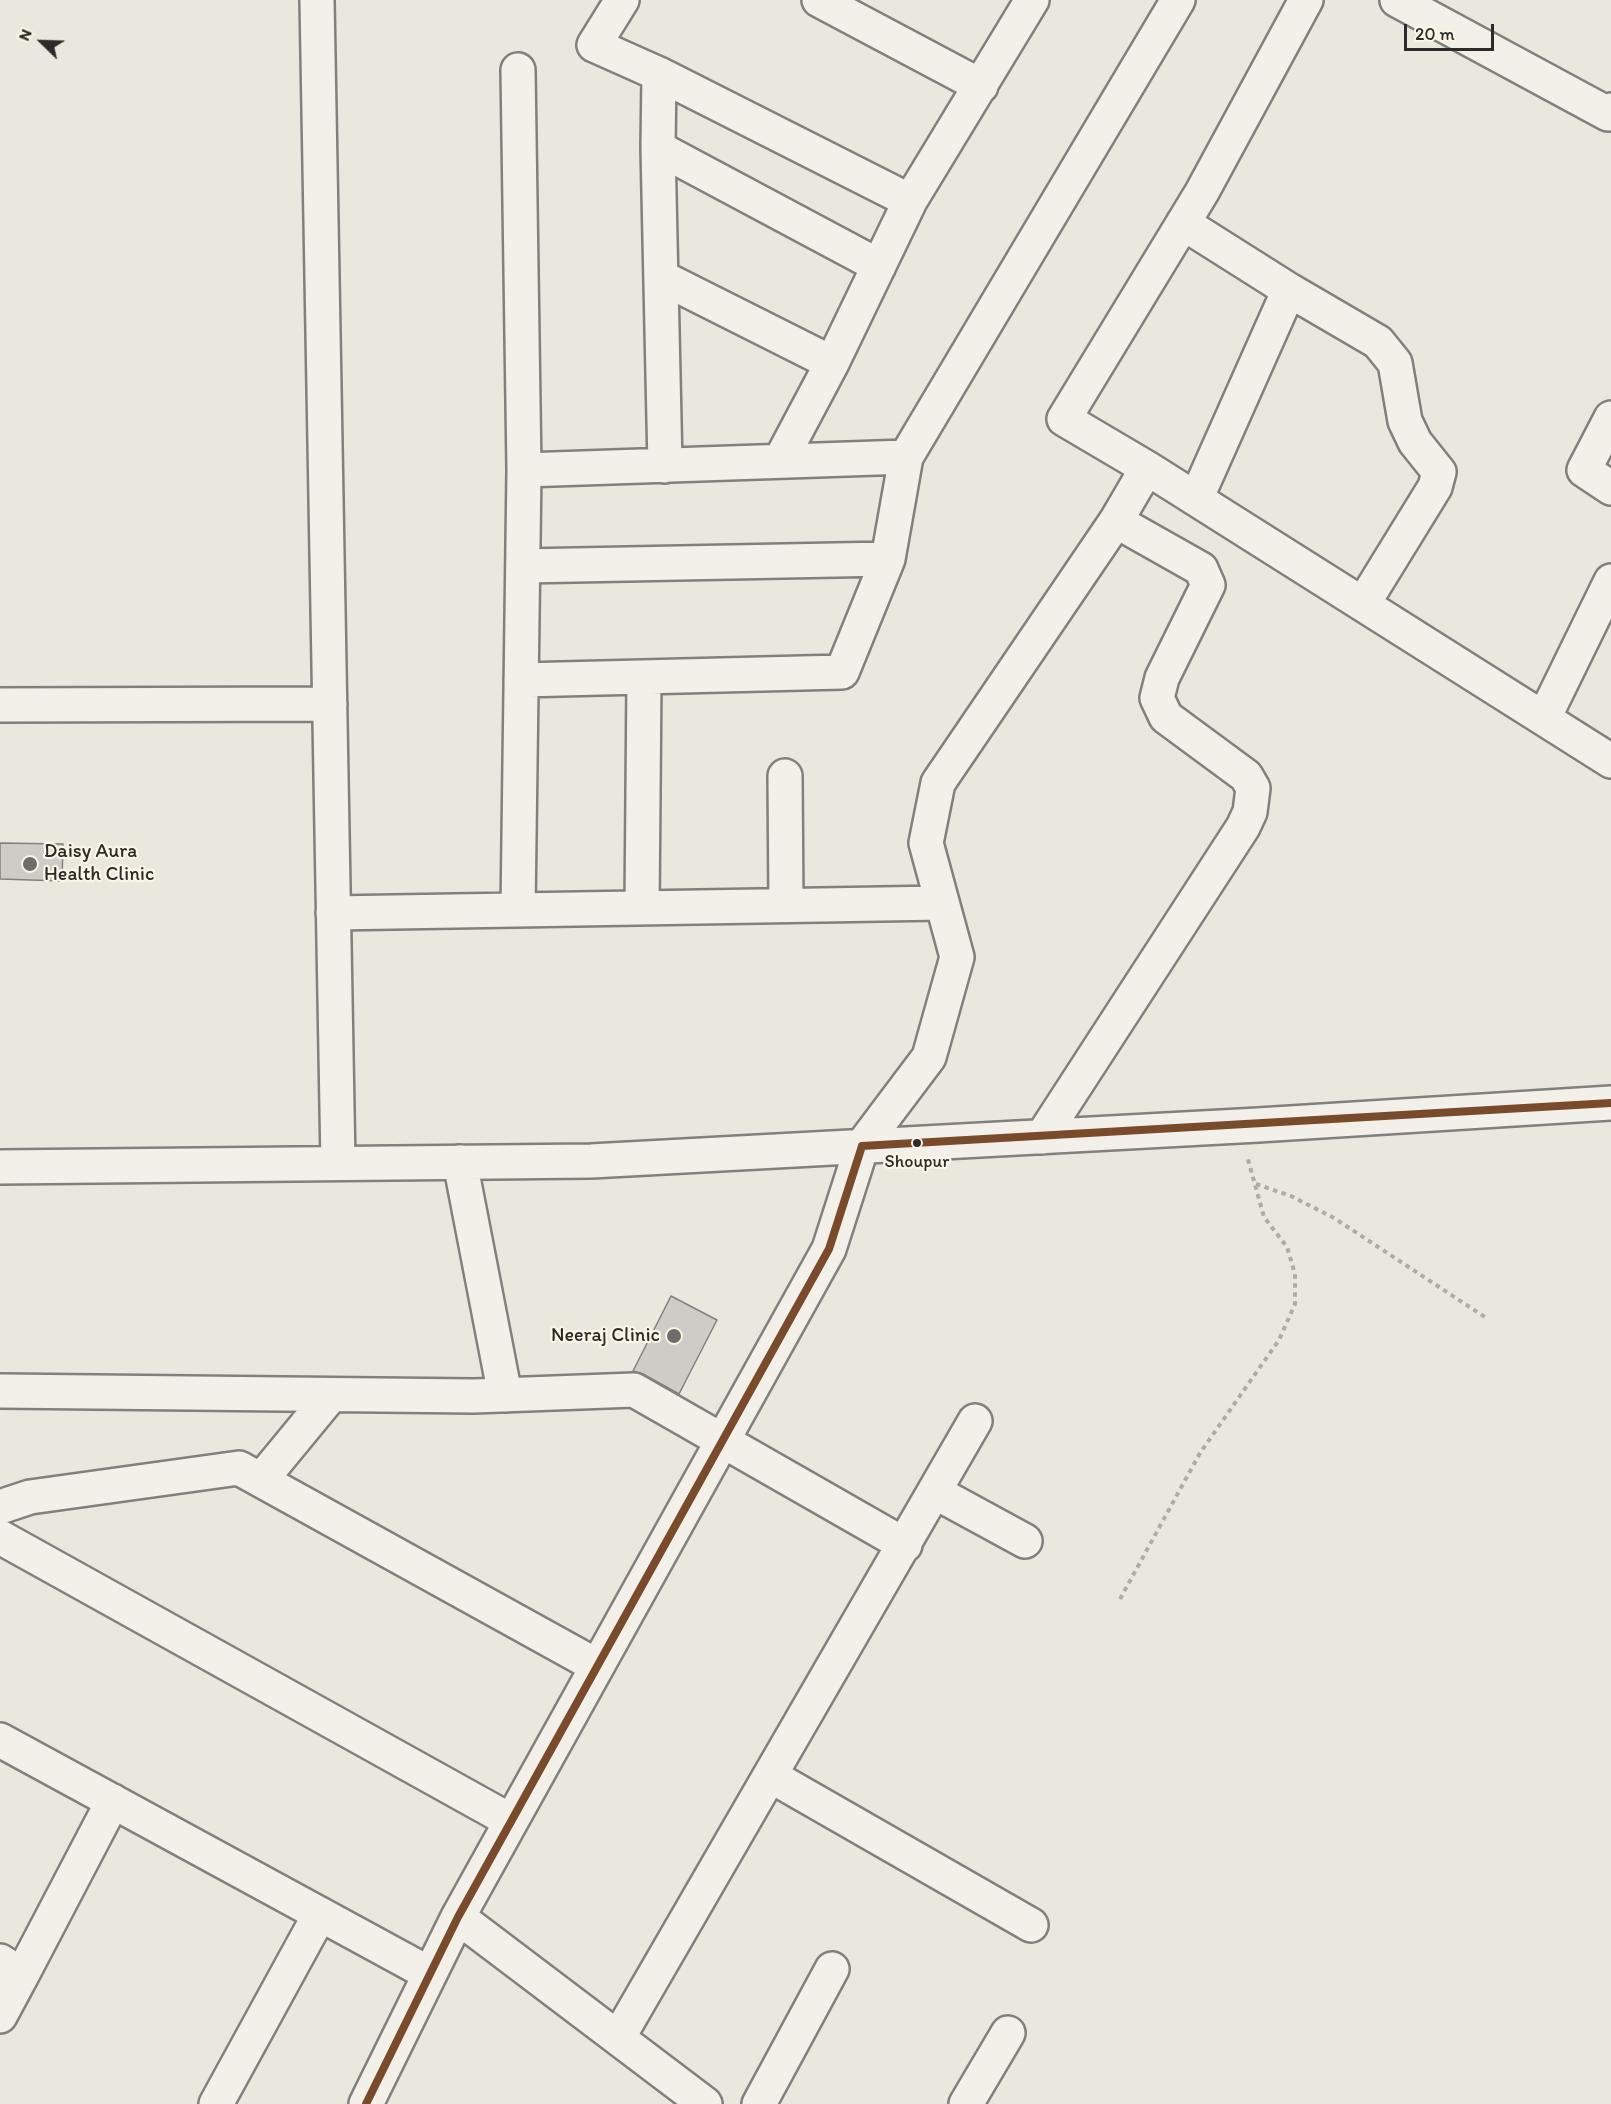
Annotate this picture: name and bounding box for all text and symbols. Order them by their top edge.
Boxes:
north arrow [12,12,72,72]
scale bar [1407,12,1497,50]
text: 20 m [1415,23,1455,45]
text: N [14,26,36,43]
place label: Daisy Aura Health Clinic [44,840,154,887]
marker: Daisy Aura Health Clinic [21,855,39,873]
marker: Shoupur [911,1137,923,1149]
place label: Shoupur [885,1151,949,1173]
place label: Neeraj Clinic [551,1324,660,1348]
marker: Neeraj Clinic [665,1327,683,1345]

